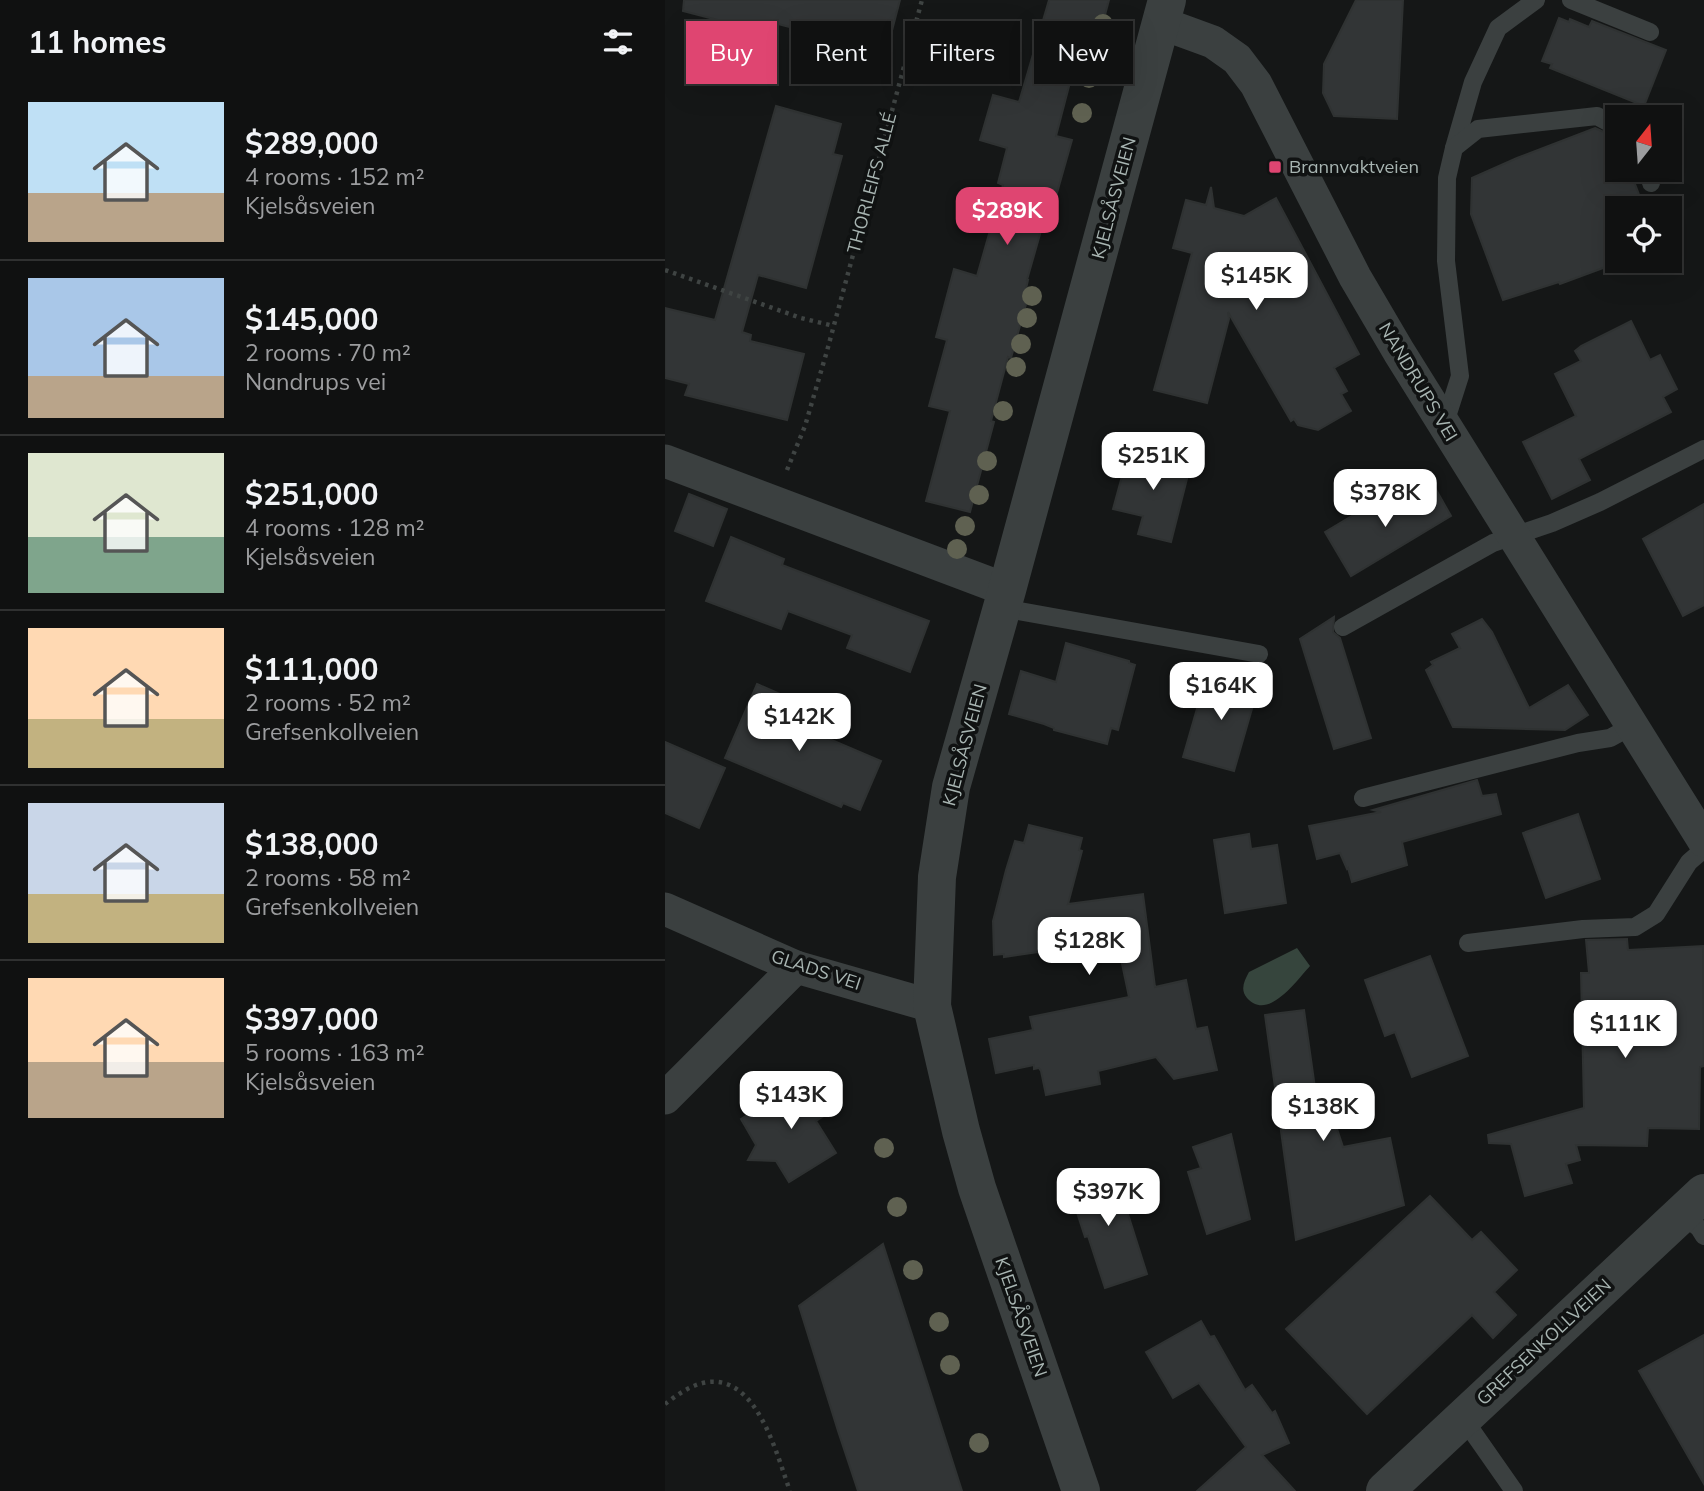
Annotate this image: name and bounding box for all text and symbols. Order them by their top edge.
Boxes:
chip: Buy [686,21,777,84]
chip: Rent [791,21,891,84]
chip: Filters [905,21,1020,84]
chip: New [1034,21,1133,84]
text: 11 homes [28,23,167,61]
icon: filters [599,23,637,61]
north arrow [1605,105,1682,182]
map controls [1605,105,1682,273]
street label: THORLEIFS ALLÉ [842,110,901,256]
text: $289,000 [245,124,378,162]
icon: home [84,130,168,214]
street label: KJELSÅSVEIEN [1086,134,1141,261]
place label: Brannvaktveien [1289,155,1419,178]
marker: Brannvaktveien [1267,159,1283,175]
text: 4 rooms · 152 m² [245,162,425,191]
pin: $289K [958,188,1056,247]
text: Kjelsåsveien [245,191,375,220]
text: $289K [972,195,1042,224]
button: locate [1605,196,1682,273]
pin: $145K [1207,252,1305,312]
text: $145K [1221,260,1291,289]
text: $145,000 [245,300,378,338]
icon: home [84,306,168,390]
street label: NANDRUPS VEI [1374,318,1463,445]
text: 2 rooms · 70 m² [245,338,411,367]
text: Nandrups vei [245,367,386,396]
pin: $251K [1104,433,1202,492]
text: $251K [1118,440,1188,469]
pin: $378K [1336,470,1434,529]
text: $251,000 [245,475,378,513]
text: $378K [1350,477,1420,506]
icon: home [84,481,168,565]
text: 4 rooms · 128 m² [245,513,425,542]
text: Kjelsåsveien [245,542,375,571]
text: $111,000 [245,650,378,688]
icon: home [84,656,168,740]
pin: $164K [1172,662,1270,722]
text: $164K [1186,670,1256,699]
street label: KJELSÅSVEIEN [937,681,992,808]
text: 2 rooms · 52 m² [245,688,411,717]
pin: $142K [750,694,848,753]
text: $142K [764,701,834,730]
text: Grefsenkollveien [245,717,419,746]
text: $138,000 [245,825,378,863]
icon: home [84,831,168,915]
text: 2 rooms · 58 m² [245,863,411,892]
text: Grefsenkollveien [245,892,419,921]
pin: $128K [1040,918,1138,977]
text: $128K [1054,925,1124,954]
street label: GLADS VEI [768,944,864,995]
text: $397,000 [245,1000,378,1038]
pin: $111K [1576,1000,1674,1060]
icon: home [84,1006,168,1090]
text: $111K [1590,1008,1660,1037]
text: 5 rooms · 163 m² [245,1038,425,1067]
text: Kjelsåsveien [245,1067,375,1096]
pin: $143K [742,1072,840,1131]
text: $143K [756,1079,826,1108]
pin: $138K [1274,1084,1372,1143]
text: $138K [1288,1091,1358,1120]
pin: $397K [1059,1168,1157,1228]
text: $397K [1073,1176,1143,1205]
street label: KJELSÅSVEIEN [990,1254,1053,1380]
street label: GREFSENKOLLVEIEN [1472,1273,1616,1410]

